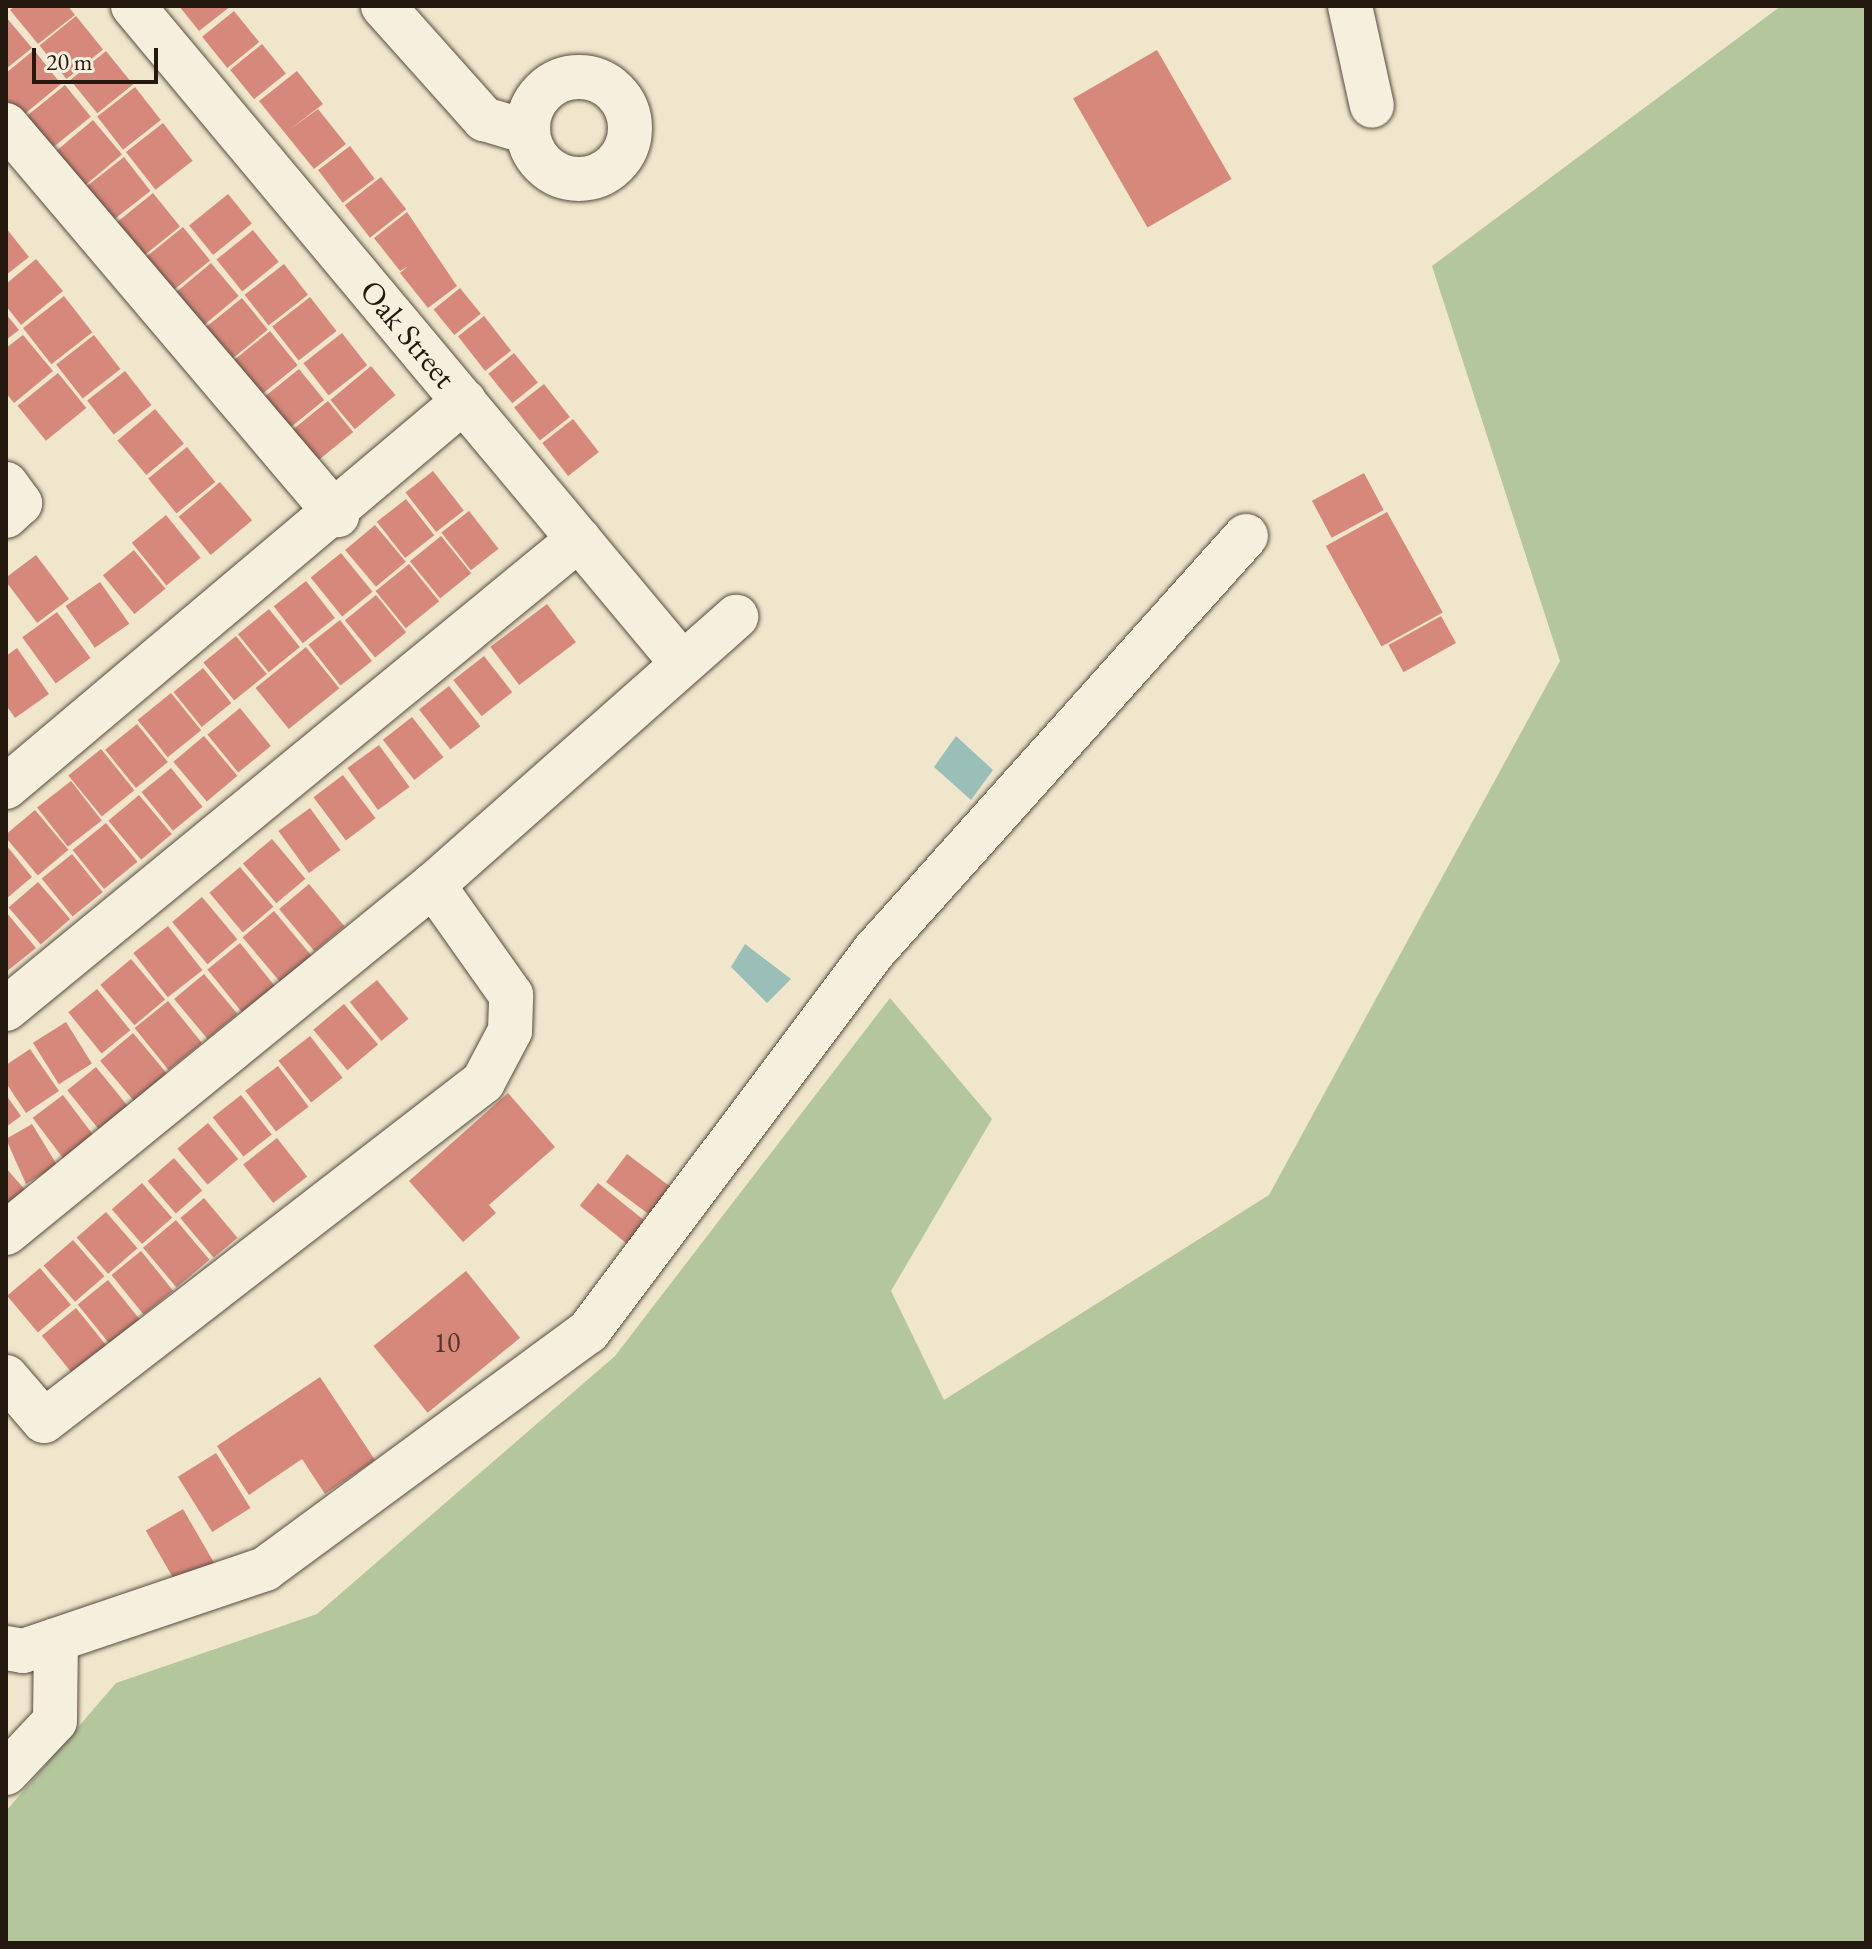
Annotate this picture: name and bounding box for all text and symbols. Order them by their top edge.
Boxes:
scale bar [36,32,162,82]
text: 20 m [46,46,93,77]
street label: Oak Street [352,272,464,396]
house number: 10 [434,1325,460,1359]

